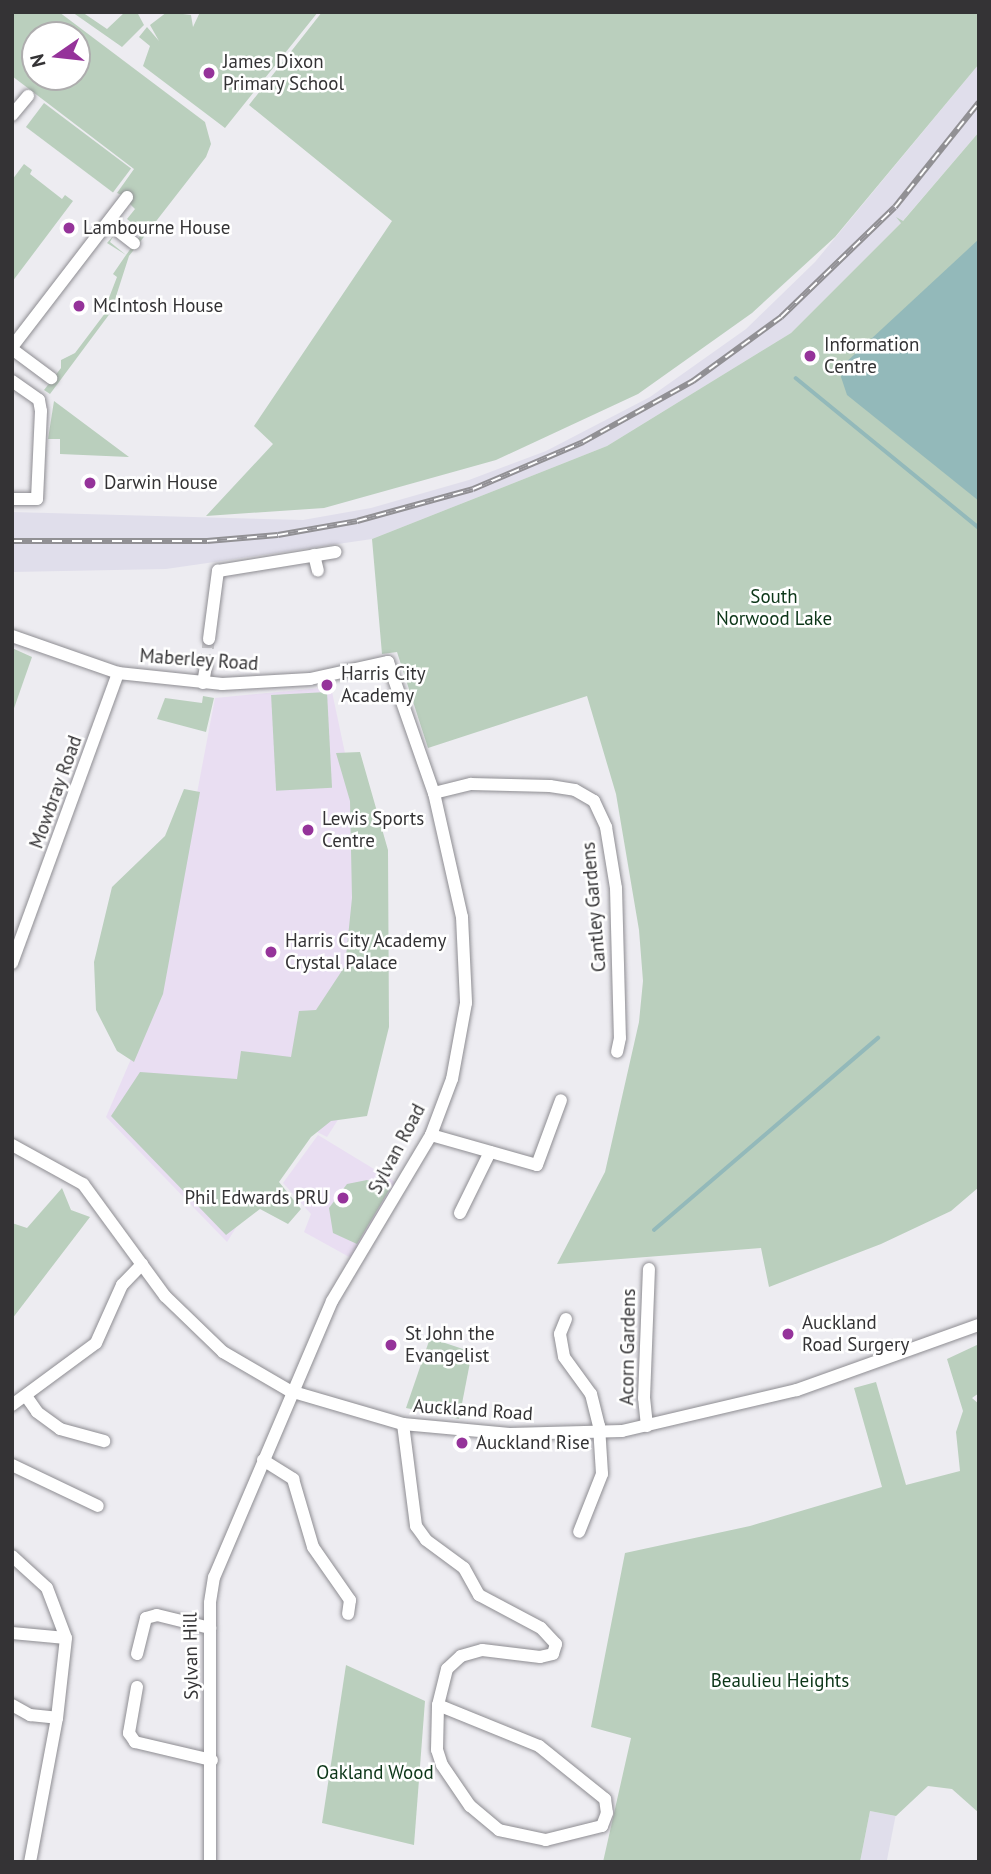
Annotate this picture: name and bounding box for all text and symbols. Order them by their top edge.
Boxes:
north arrow [21,21,91,91]
place label: James Dixon Primary School [223,51,345,95]
text: N [24,52,51,70]
marker: James Dixon Primary School [201,65,217,81]
place label: Lambourne House [83,217,230,239]
marker: Lambourne House [61,220,77,236]
place label: McIntosh House [93,295,223,317]
marker: McIntosh House [71,298,87,314]
place label: Information Centre [824,334,919,378]
marker: Information Centre [802,348,818,364]
place label: Darwin House [104,472,218,494]
marker: Darwin House [82,475,98,491]
park label: South Norwood Lake [716,586,832,630]
street label: Maberley Road [138,644,260,676]
place label: Harris City Academy [341,663,426,707]
marker: Harris City Academy [319,677,335,693]
street label: Mowbray Road [25,732,87,852]
place label: Lewis Sports Centre [322,808,424,852]
marker: Lewis Sports Centre [300,822,316,838]
street label: Cantley Gardens [577,841,611,973]
place label: Harris City Academy Crystal Palace [285,930,448,974]
marker: Harris City Academy Crystal Palace [263,944,279,960]
street label: Sylvan Road [364,1100,430,1198]
place label: Phil Edwards PRU [184,1187,329,1209]
marker: Phil Edwards PRU [335,1190,351,1206]
street label: Acorn Gardens [616,1288,640,1406]
place label: Auckland Road Surgery [802,1312,909,1356]
place label: St John the Evangelist [405,1323,495,1367]
marker: Auckland Road Surgery [780,1326,796,1342]
marker: St John the Evangelist [383,1337,399,1353]
street label: Auckland Road [412,1394,534,1426]
place label: Auckland Rise [476,1432,590,1454]
marker: Auckland Rise [454,1435,470,1451]
street label: Sylvan Hill [179,1612,203,1700]
park label: Beaulieu Heights [711,1670,849,1692]
park label: Oakland Wood [316,1762,434,1784]

